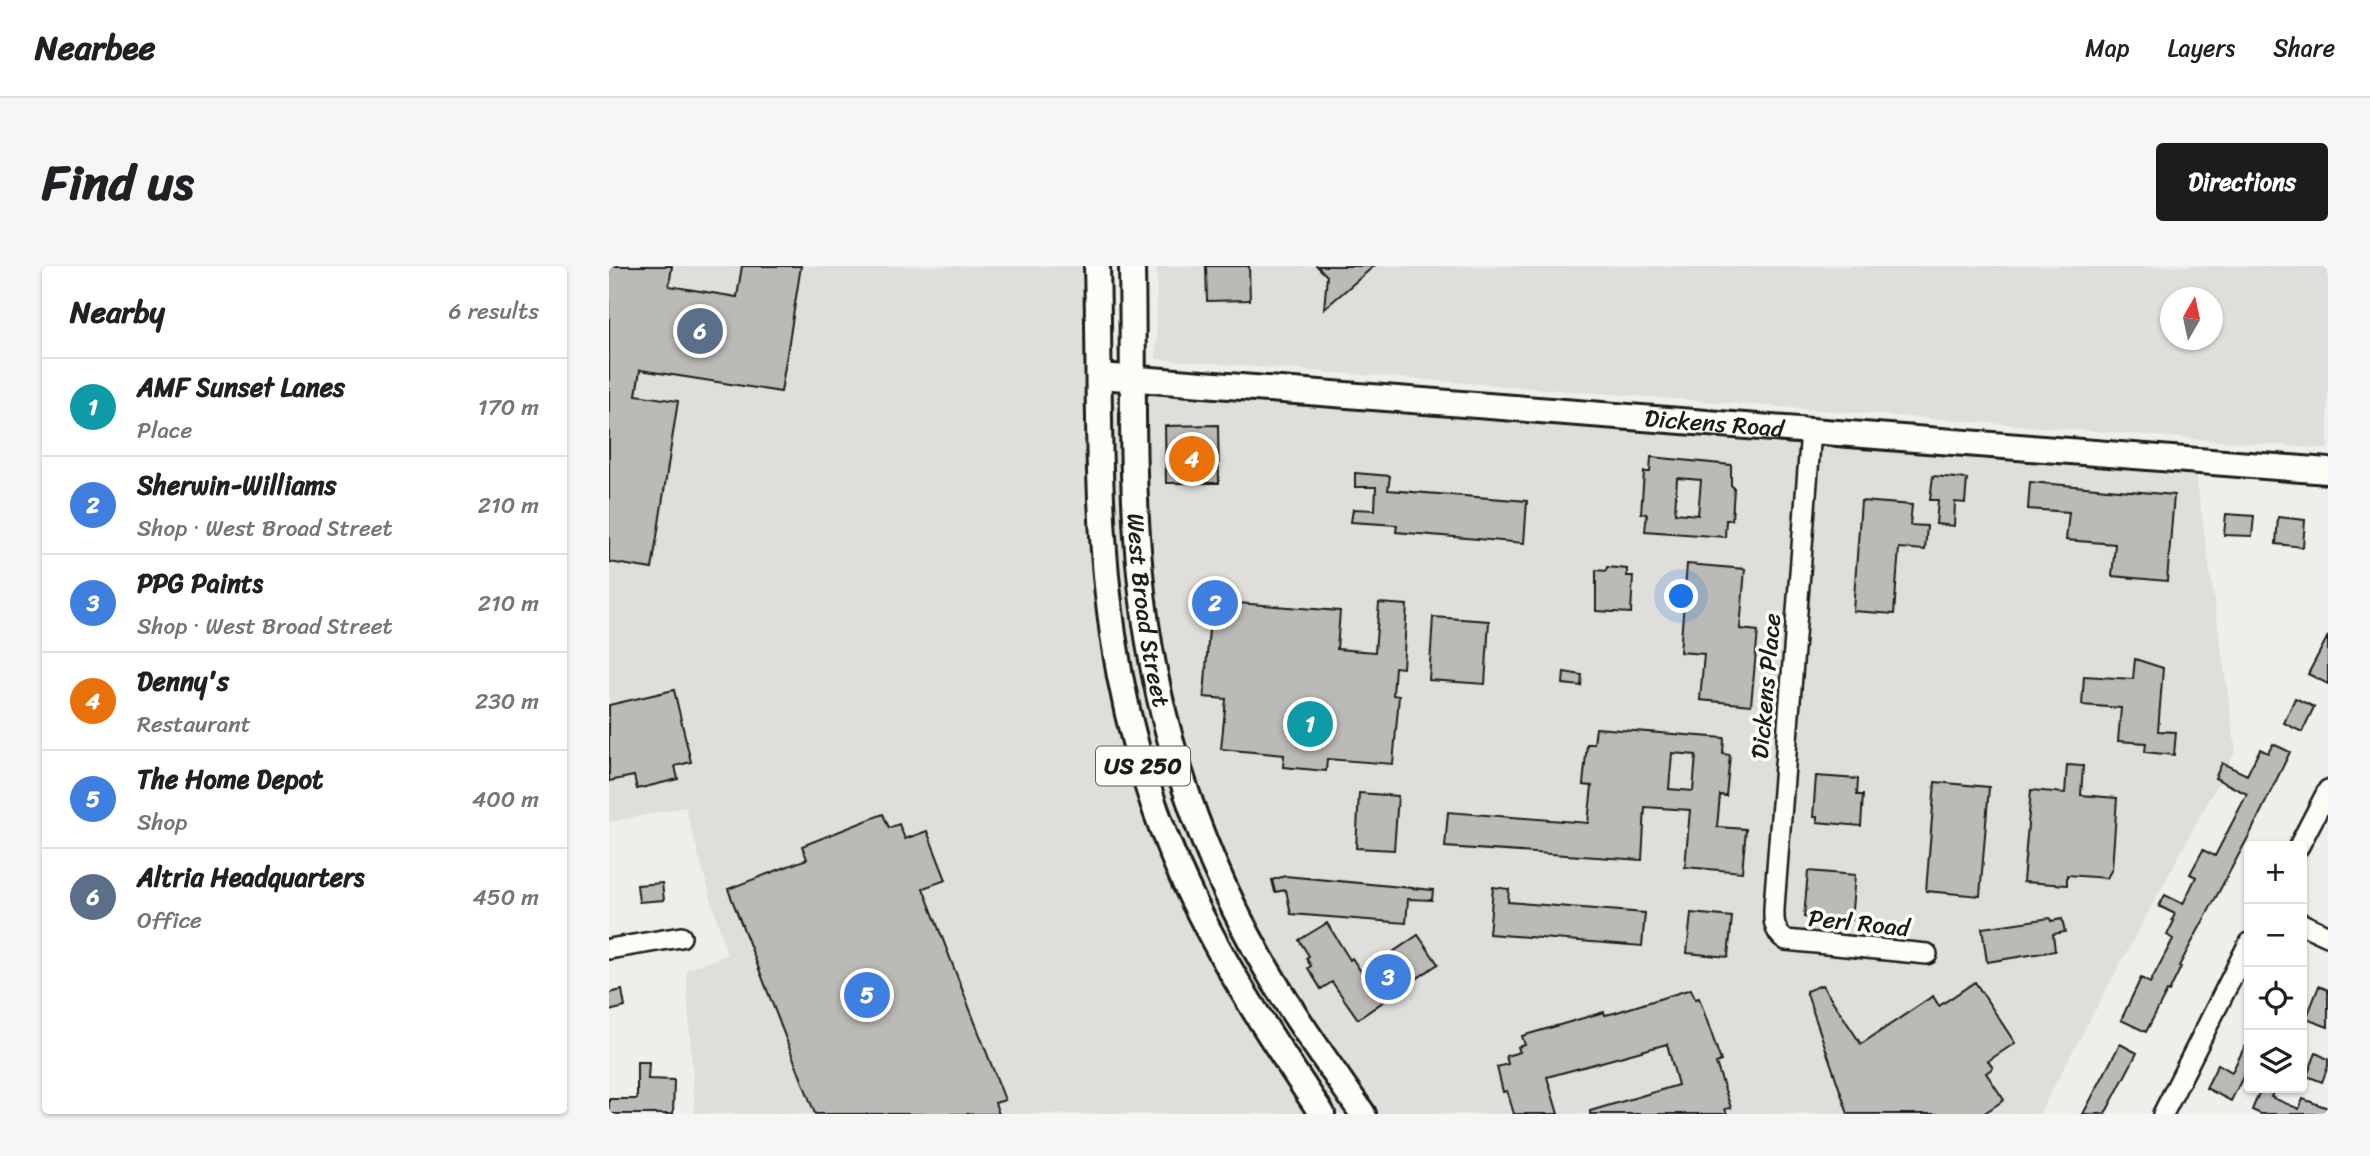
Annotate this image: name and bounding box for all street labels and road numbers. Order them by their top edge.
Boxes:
street label: Dickens Road [1643,397,1787,450]
street label: West Broad Street [1115,512,1182,711]
street label: Dickens Place [1739,611,1793,761]
road number: US 250 [1096,746,1190,786]
street label: Perl Road [1806,897,1913,949]

